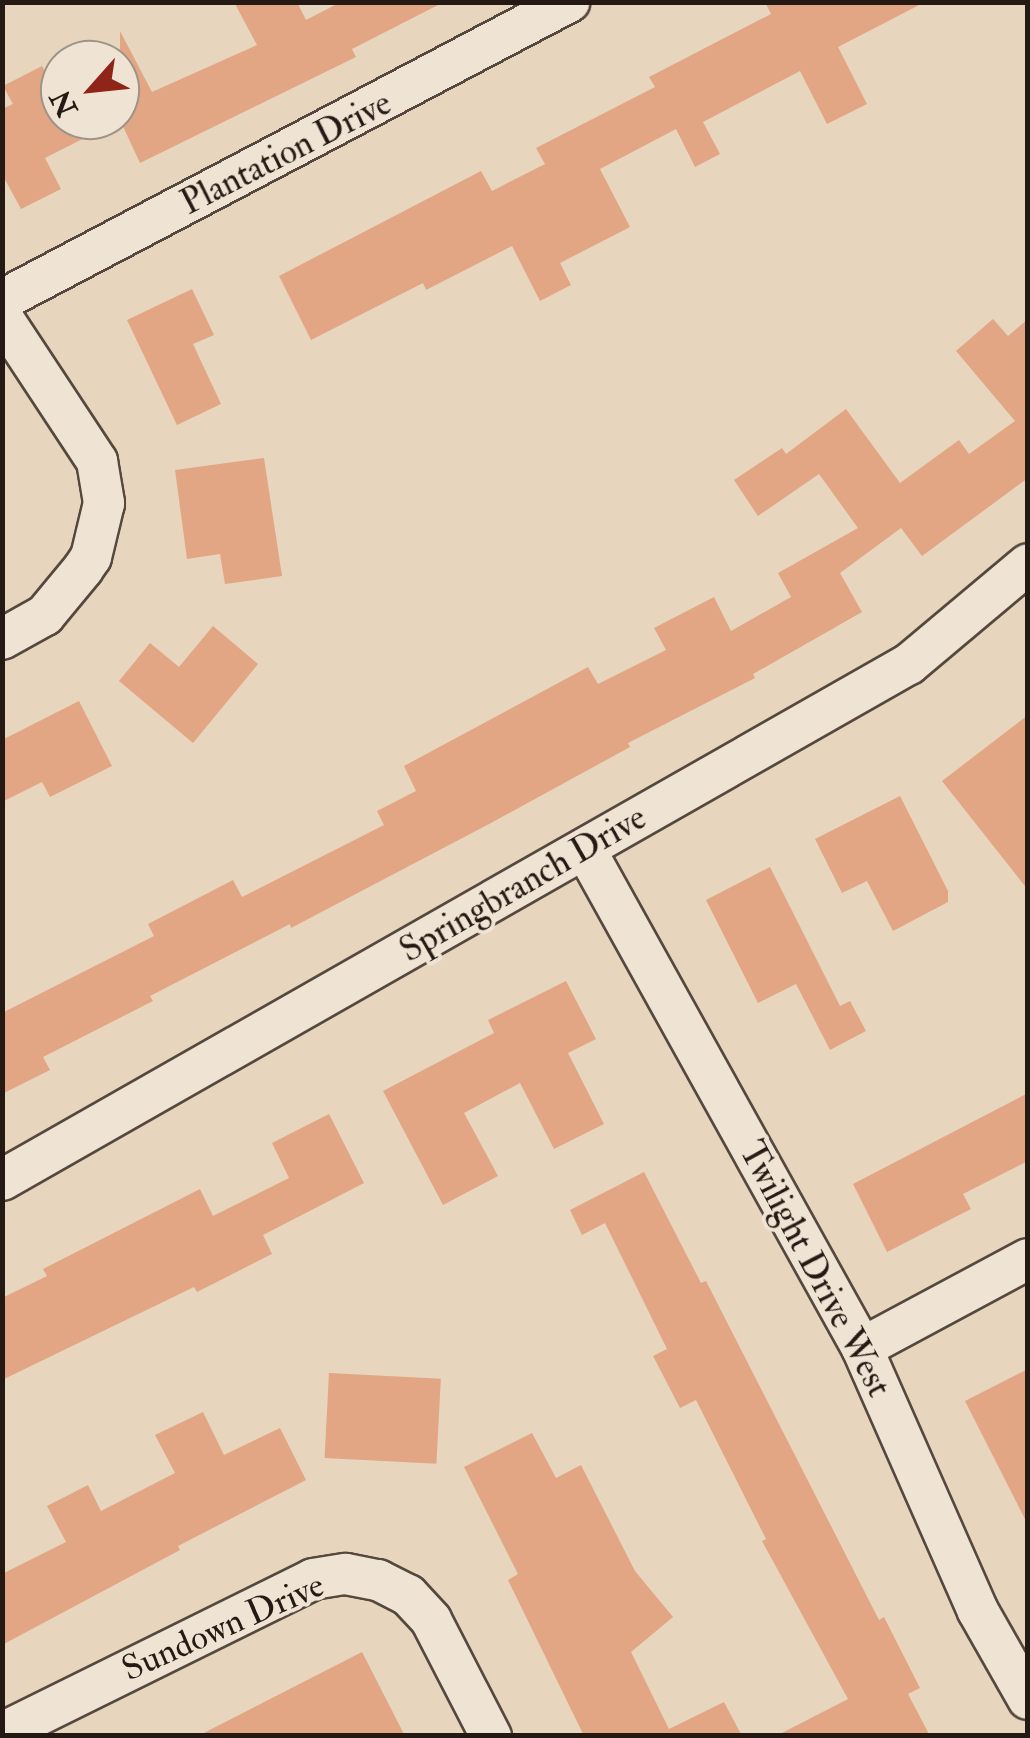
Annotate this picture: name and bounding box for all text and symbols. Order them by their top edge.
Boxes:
north arrow [40,40,140,140]
street label: Plantation Drive [174,82,398,224]
text: N [43,84,86,122]
street label: Springbranch Drive [393,797,653,971]
street label: Twilight Drive West [730,1134,900,1404]
street label: Sundown Drive [116,1564,330,1690]

